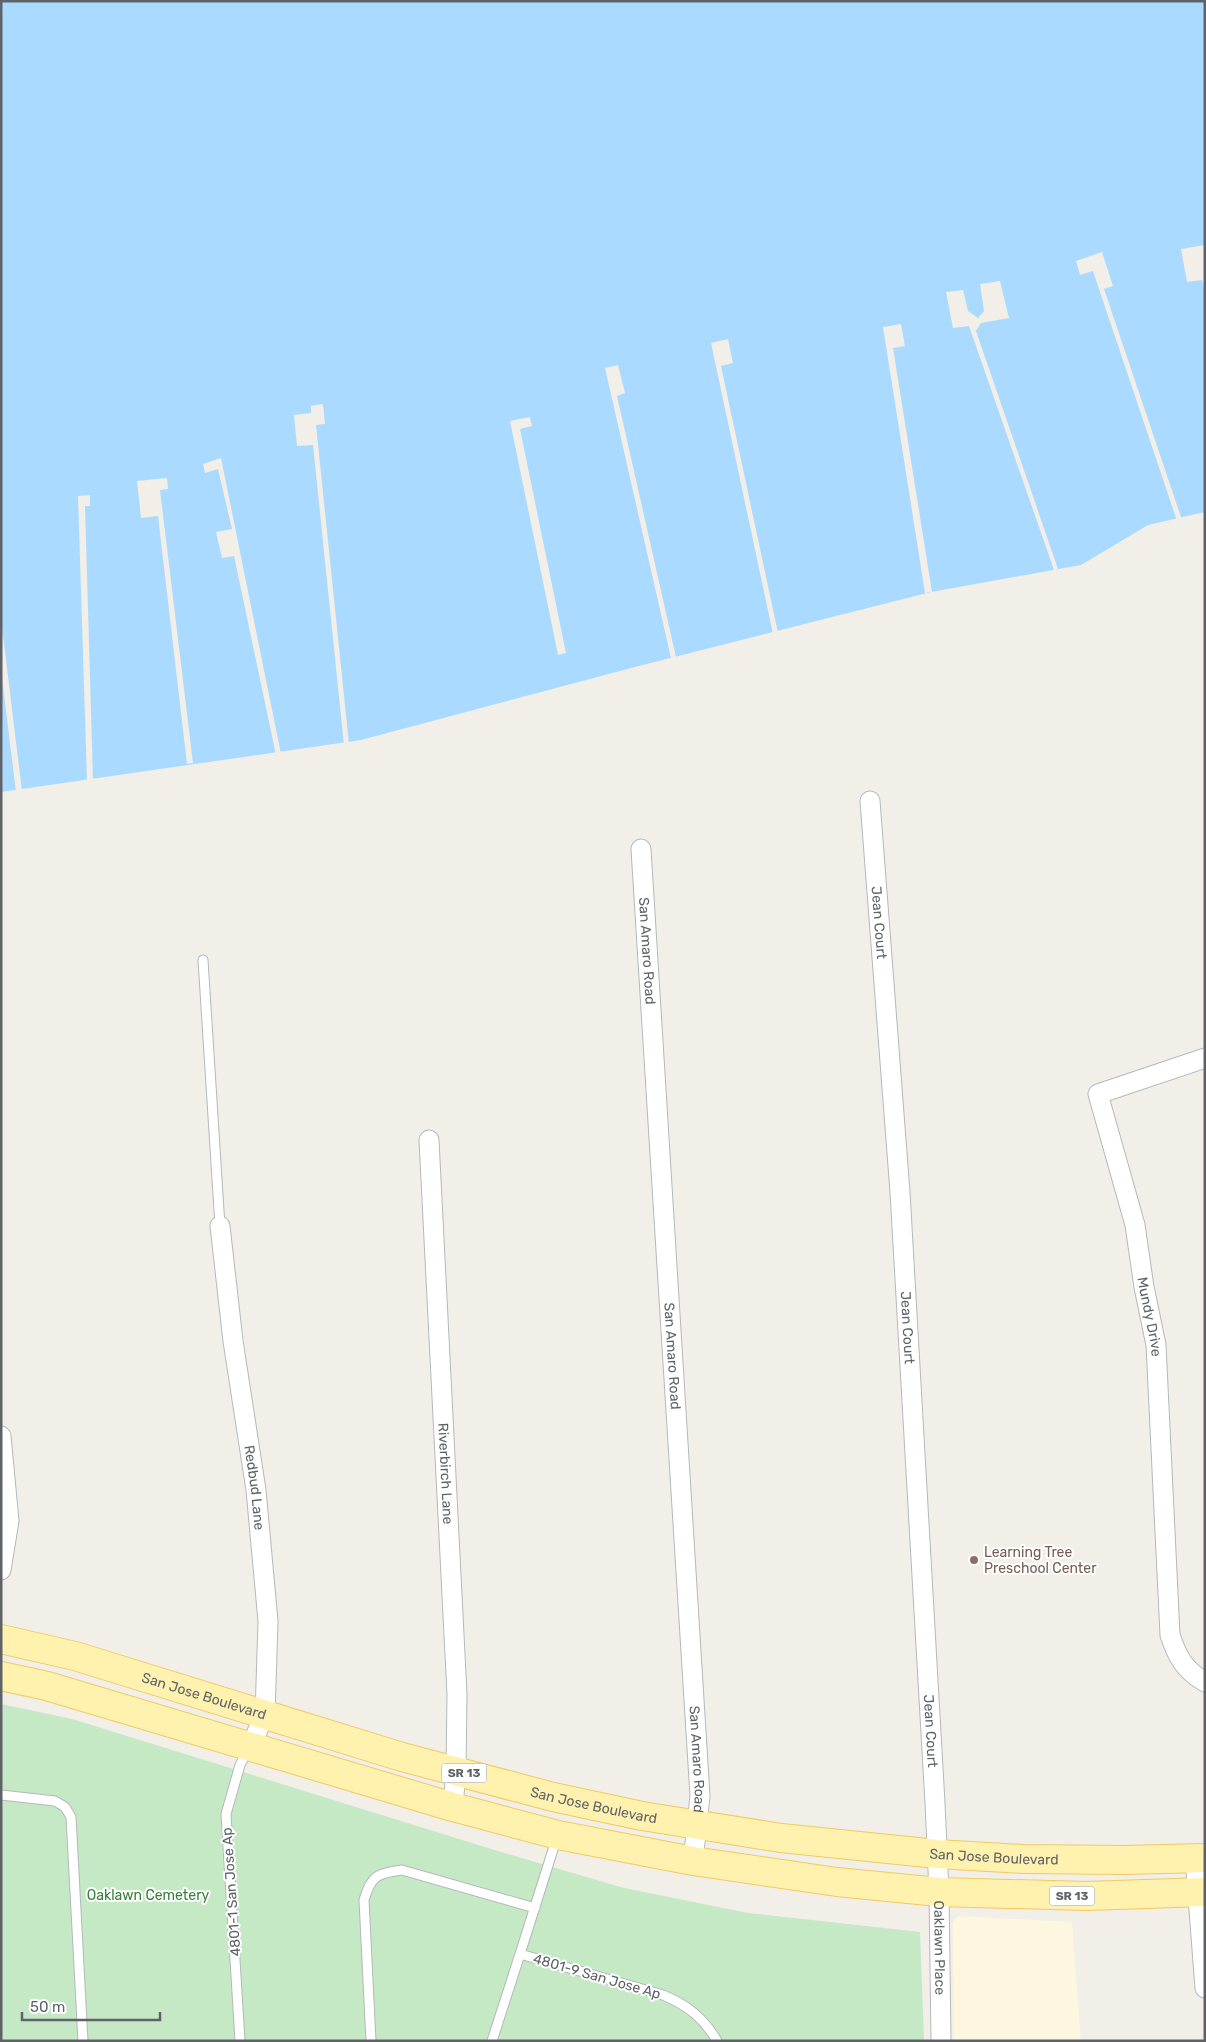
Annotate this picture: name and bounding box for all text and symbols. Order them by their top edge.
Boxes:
street label: Jean Court [868,886,890,960]
street label: San Amaro Road [635,897,659,1005]
street label: Mundy Drive [1134,1276,1165,1357]
street label: Jean Court [897,1291,918,1365]
street label: San Amaro Road [660,1302,684,1410]
street label: Riverbirch Lane [434,1422,456,1525]
street label: Redbud Lane [240,1444,268,1531]
place label: Learning Tree Preschool Center [984,1544,1097,1577]
marker: Learning Tree Preschool Center [968,1554,980,1566]
street label: San Jose Boulevard [140,1669,268,1724]
street label: Jean Court [920,1694,941,1768]
street label: San Amaro Road [685,1705,708,1814]
road number: SR 13 [442,1764,486,1782]
street label: San Jose Boulevard [528,1783,658,1827]
street label: 4801-1 San Jose Ap [219,1827,244,1957]
street label: San Jose Boulevard [929,1845,1059,1868]
road number: SR 13 [1050,1886,1094,1905]
park label: Oaklawn Cemetery [87,1887,209,1904]
street label: Oaklawn Place [930,1900,948,1995]
street label: 4801-9 San Jose Ap [531,1950,663,2003]
scale bar [22,1990,160,2022]
text: 50 m [30,1998,65,2016]

